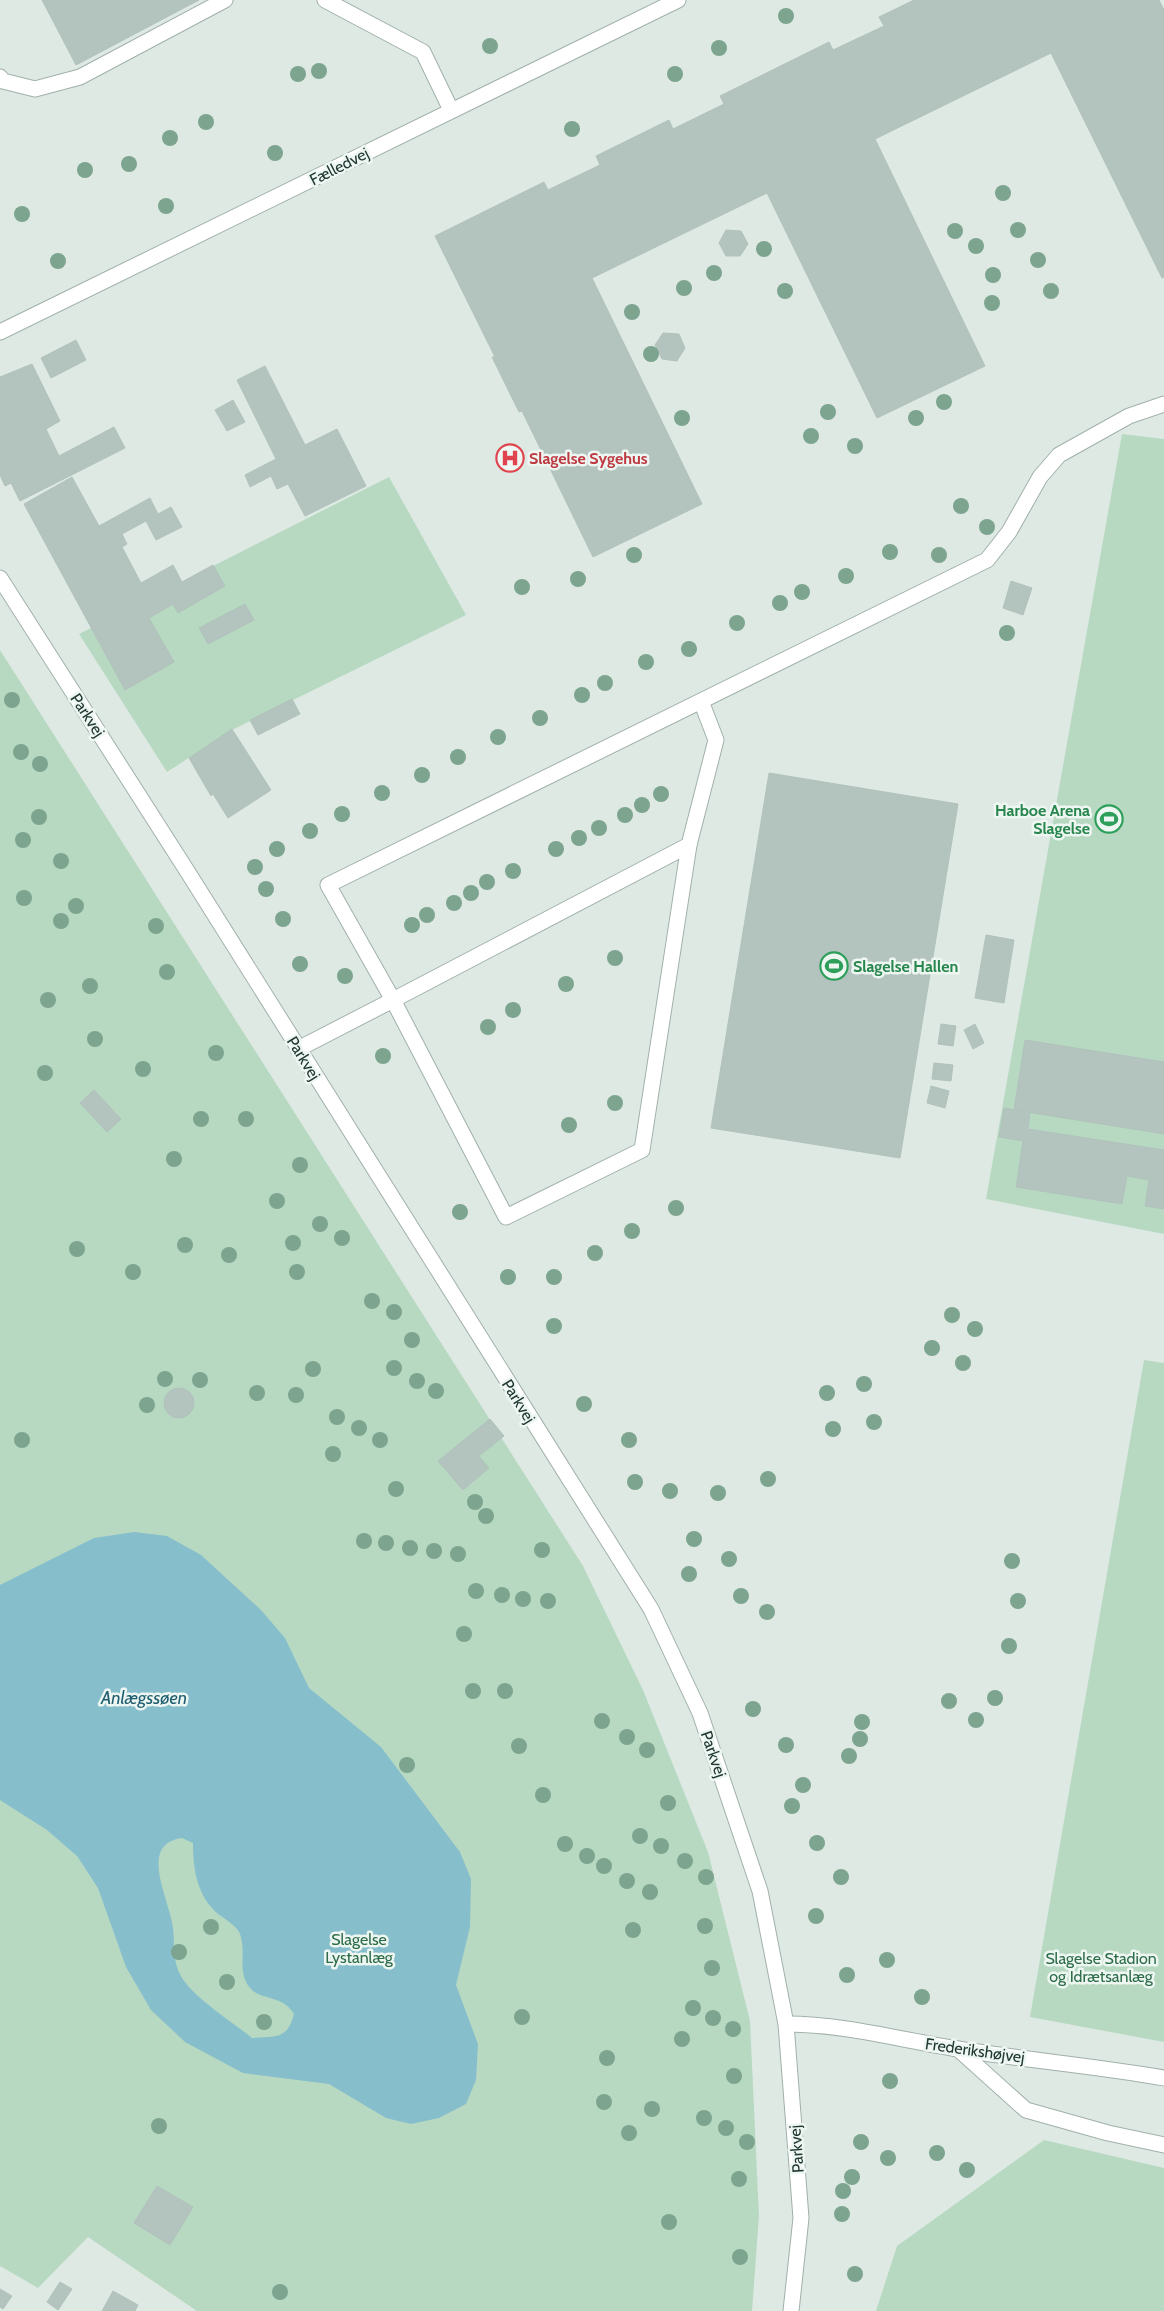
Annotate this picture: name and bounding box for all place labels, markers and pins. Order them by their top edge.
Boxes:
hospital icon: Slagelse Sygehus [495,443,525,473]
place label: Slagelse Sygehus [529,449,648,468]
place label: Harboe Arena Slagelse [995,801,1090,838]
sports icon: Harboe Arena Slagelse [1094,804,1124,834]
sports icon: Slagelse Hallen [819,951,849,981]
place label: Slagelse Hallen [853,957,958,976]

